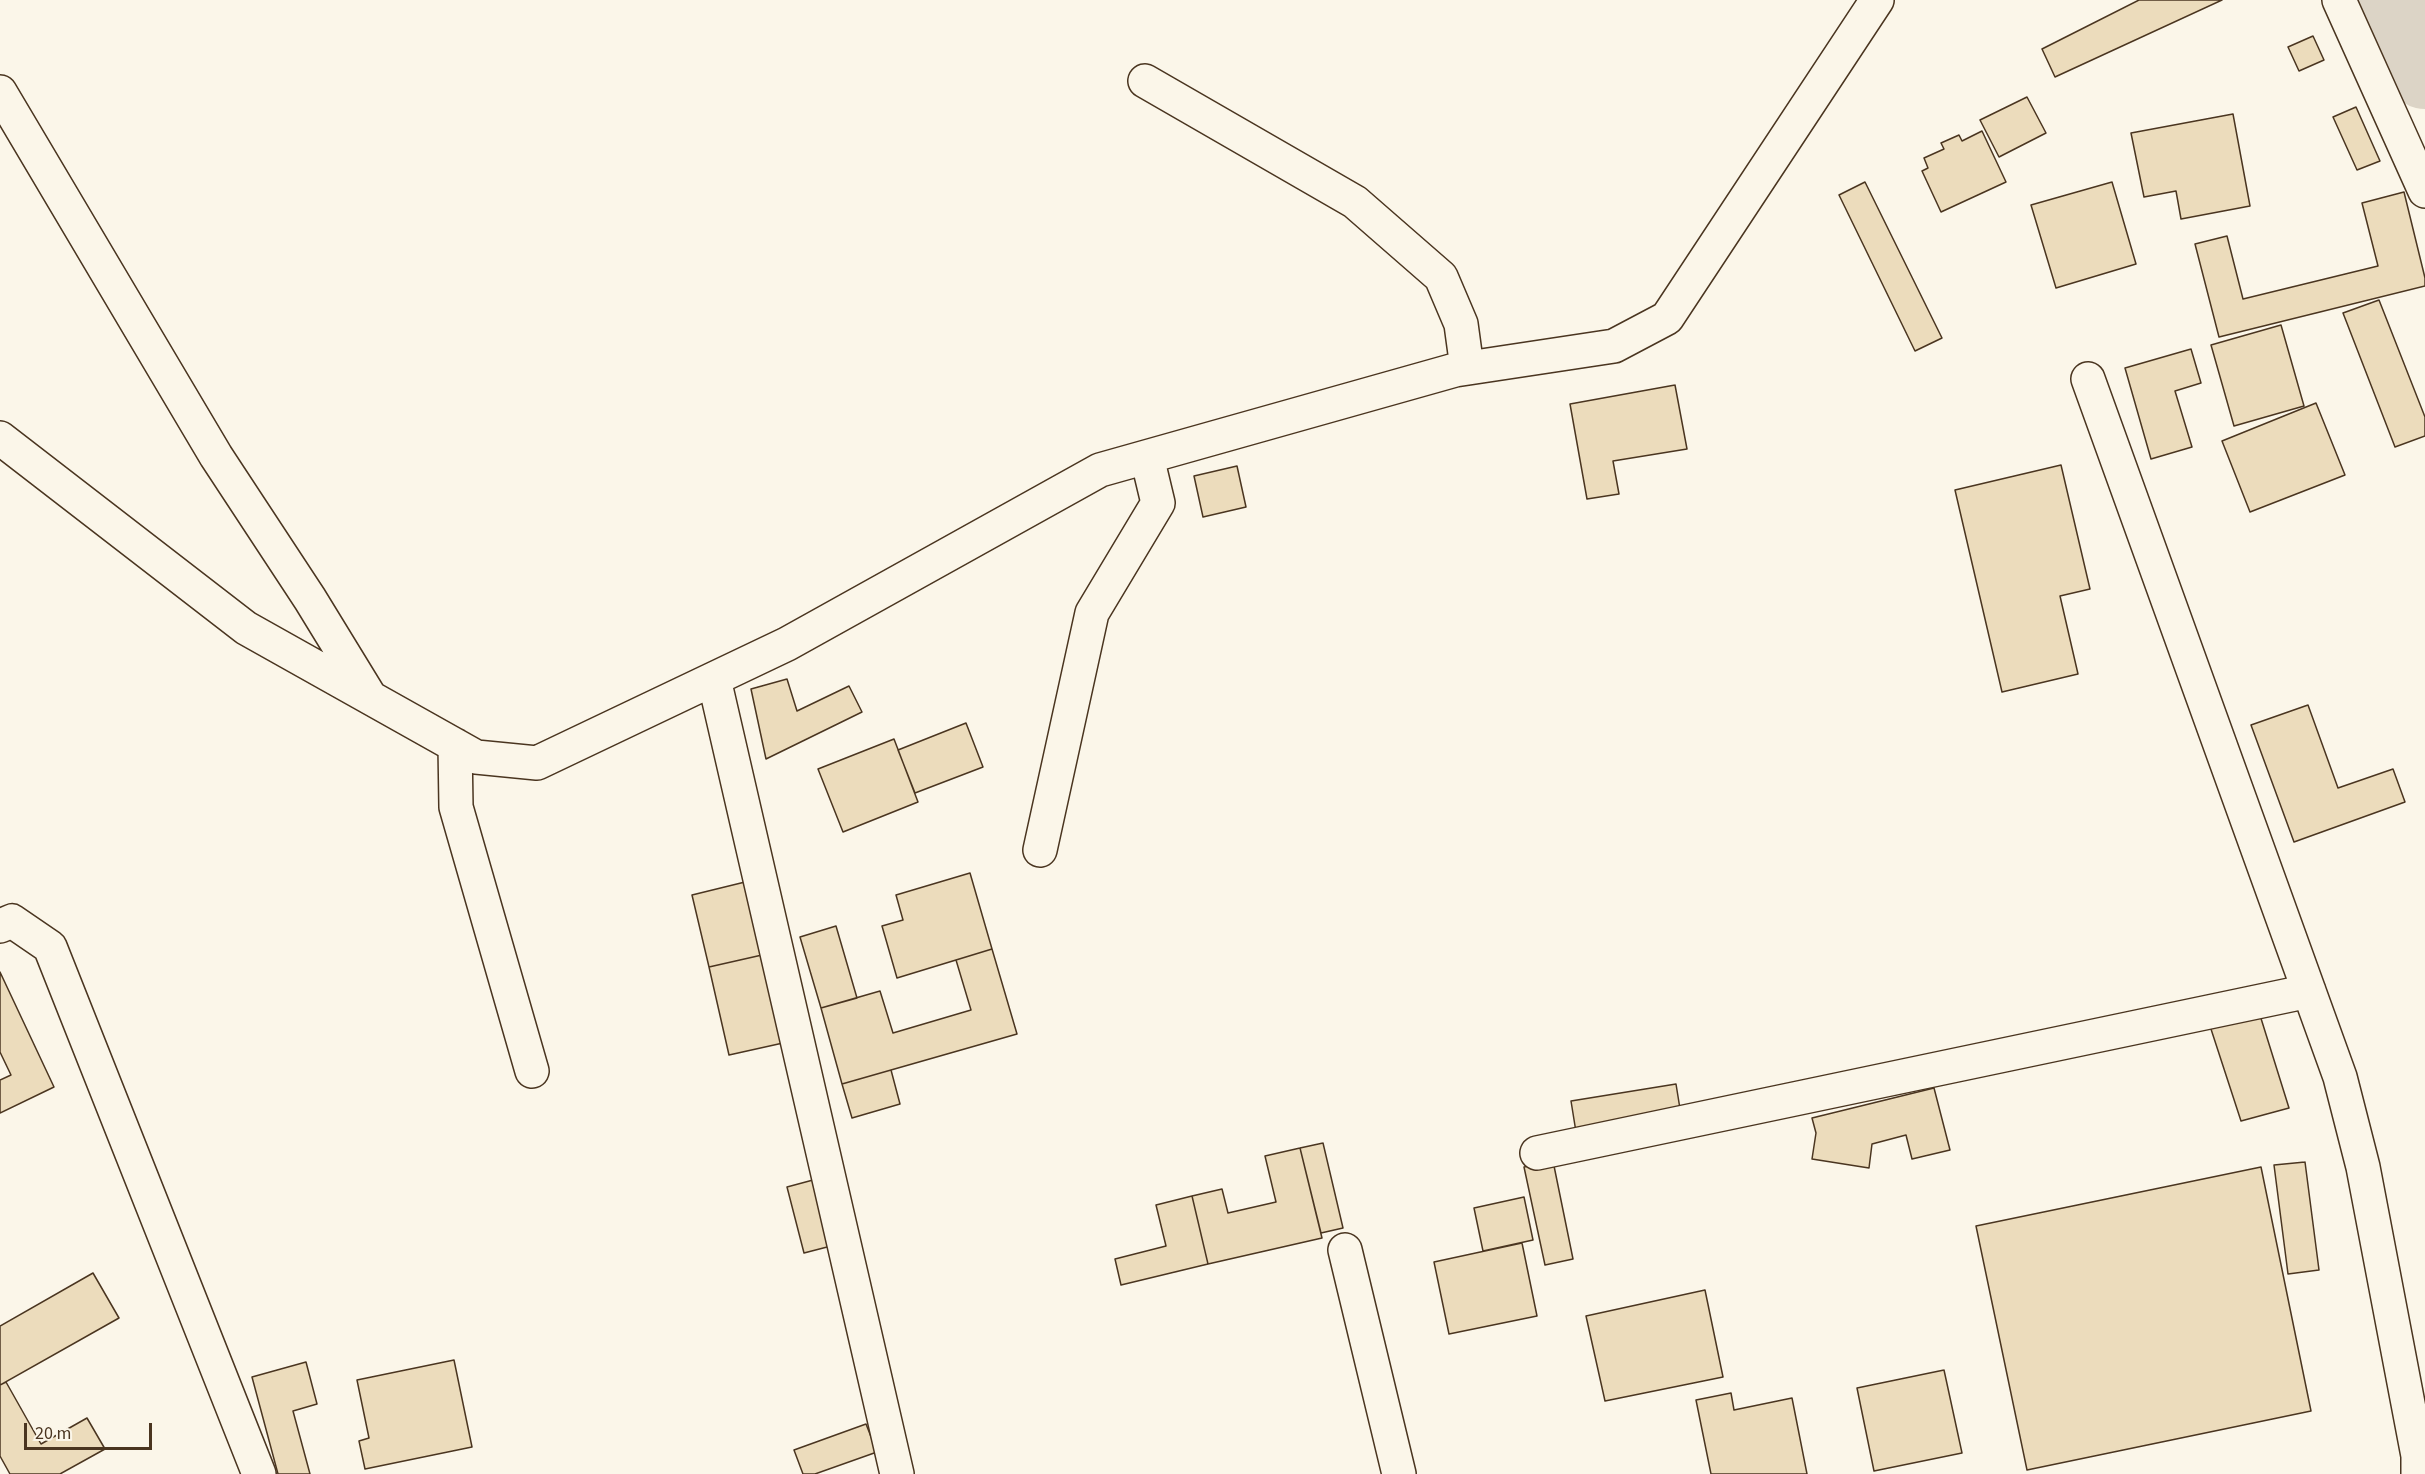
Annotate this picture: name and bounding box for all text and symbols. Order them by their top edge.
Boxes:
scale bar [27,1411,154,1449]
text: 20 m [35,1421,71,1446]

